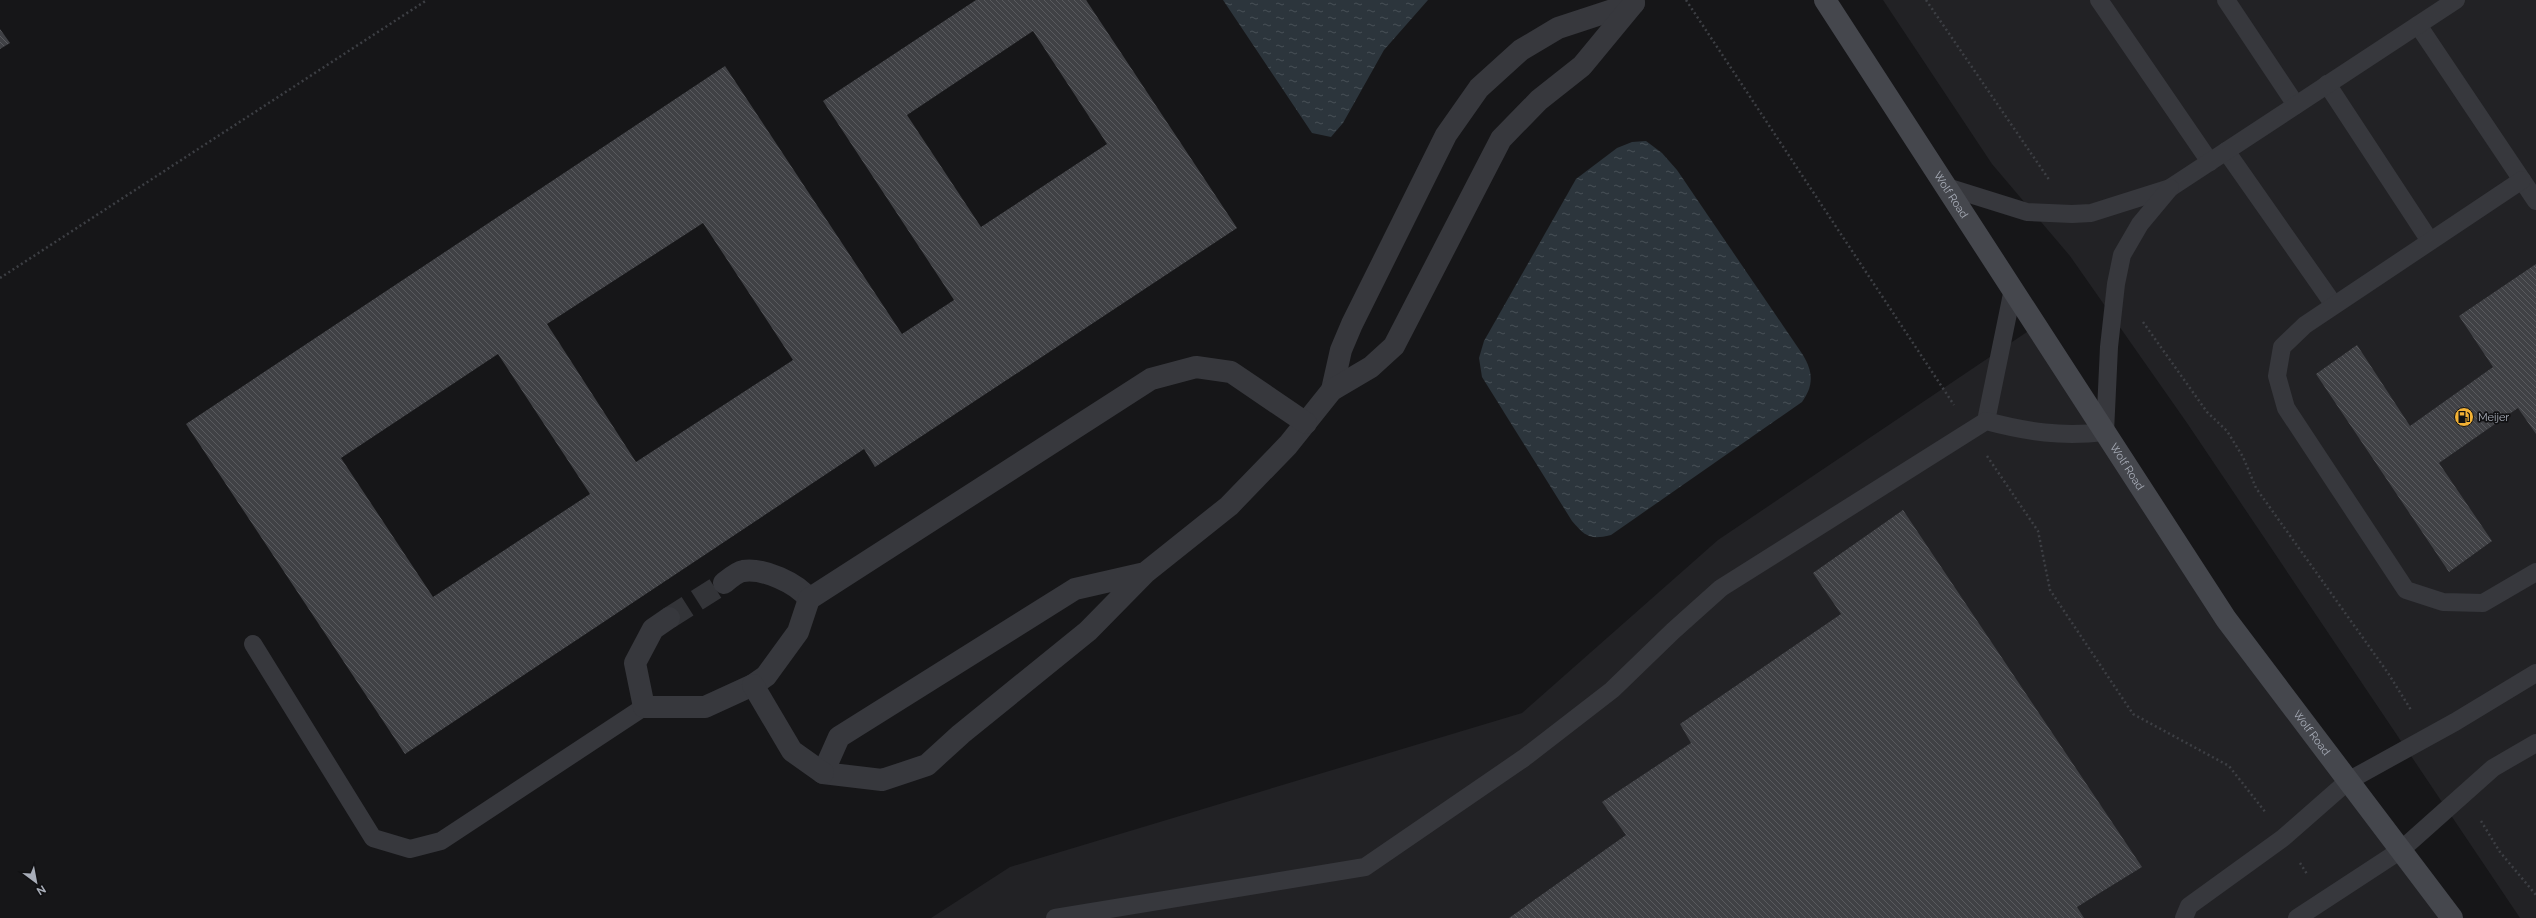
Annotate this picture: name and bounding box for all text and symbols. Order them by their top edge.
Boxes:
street label: Wolf Road [1931,169,1971,221]
fuel station icon: Meijer [2453,406,2475,428]
place label: Meijer [2478,411,2509,424]
street label: Wolf Road [2107,441,2147,493]
street label: Wolf Road [2290,708,2333,758]
north arrow [16,862,56,902]
text: N [34,882,48,898]

